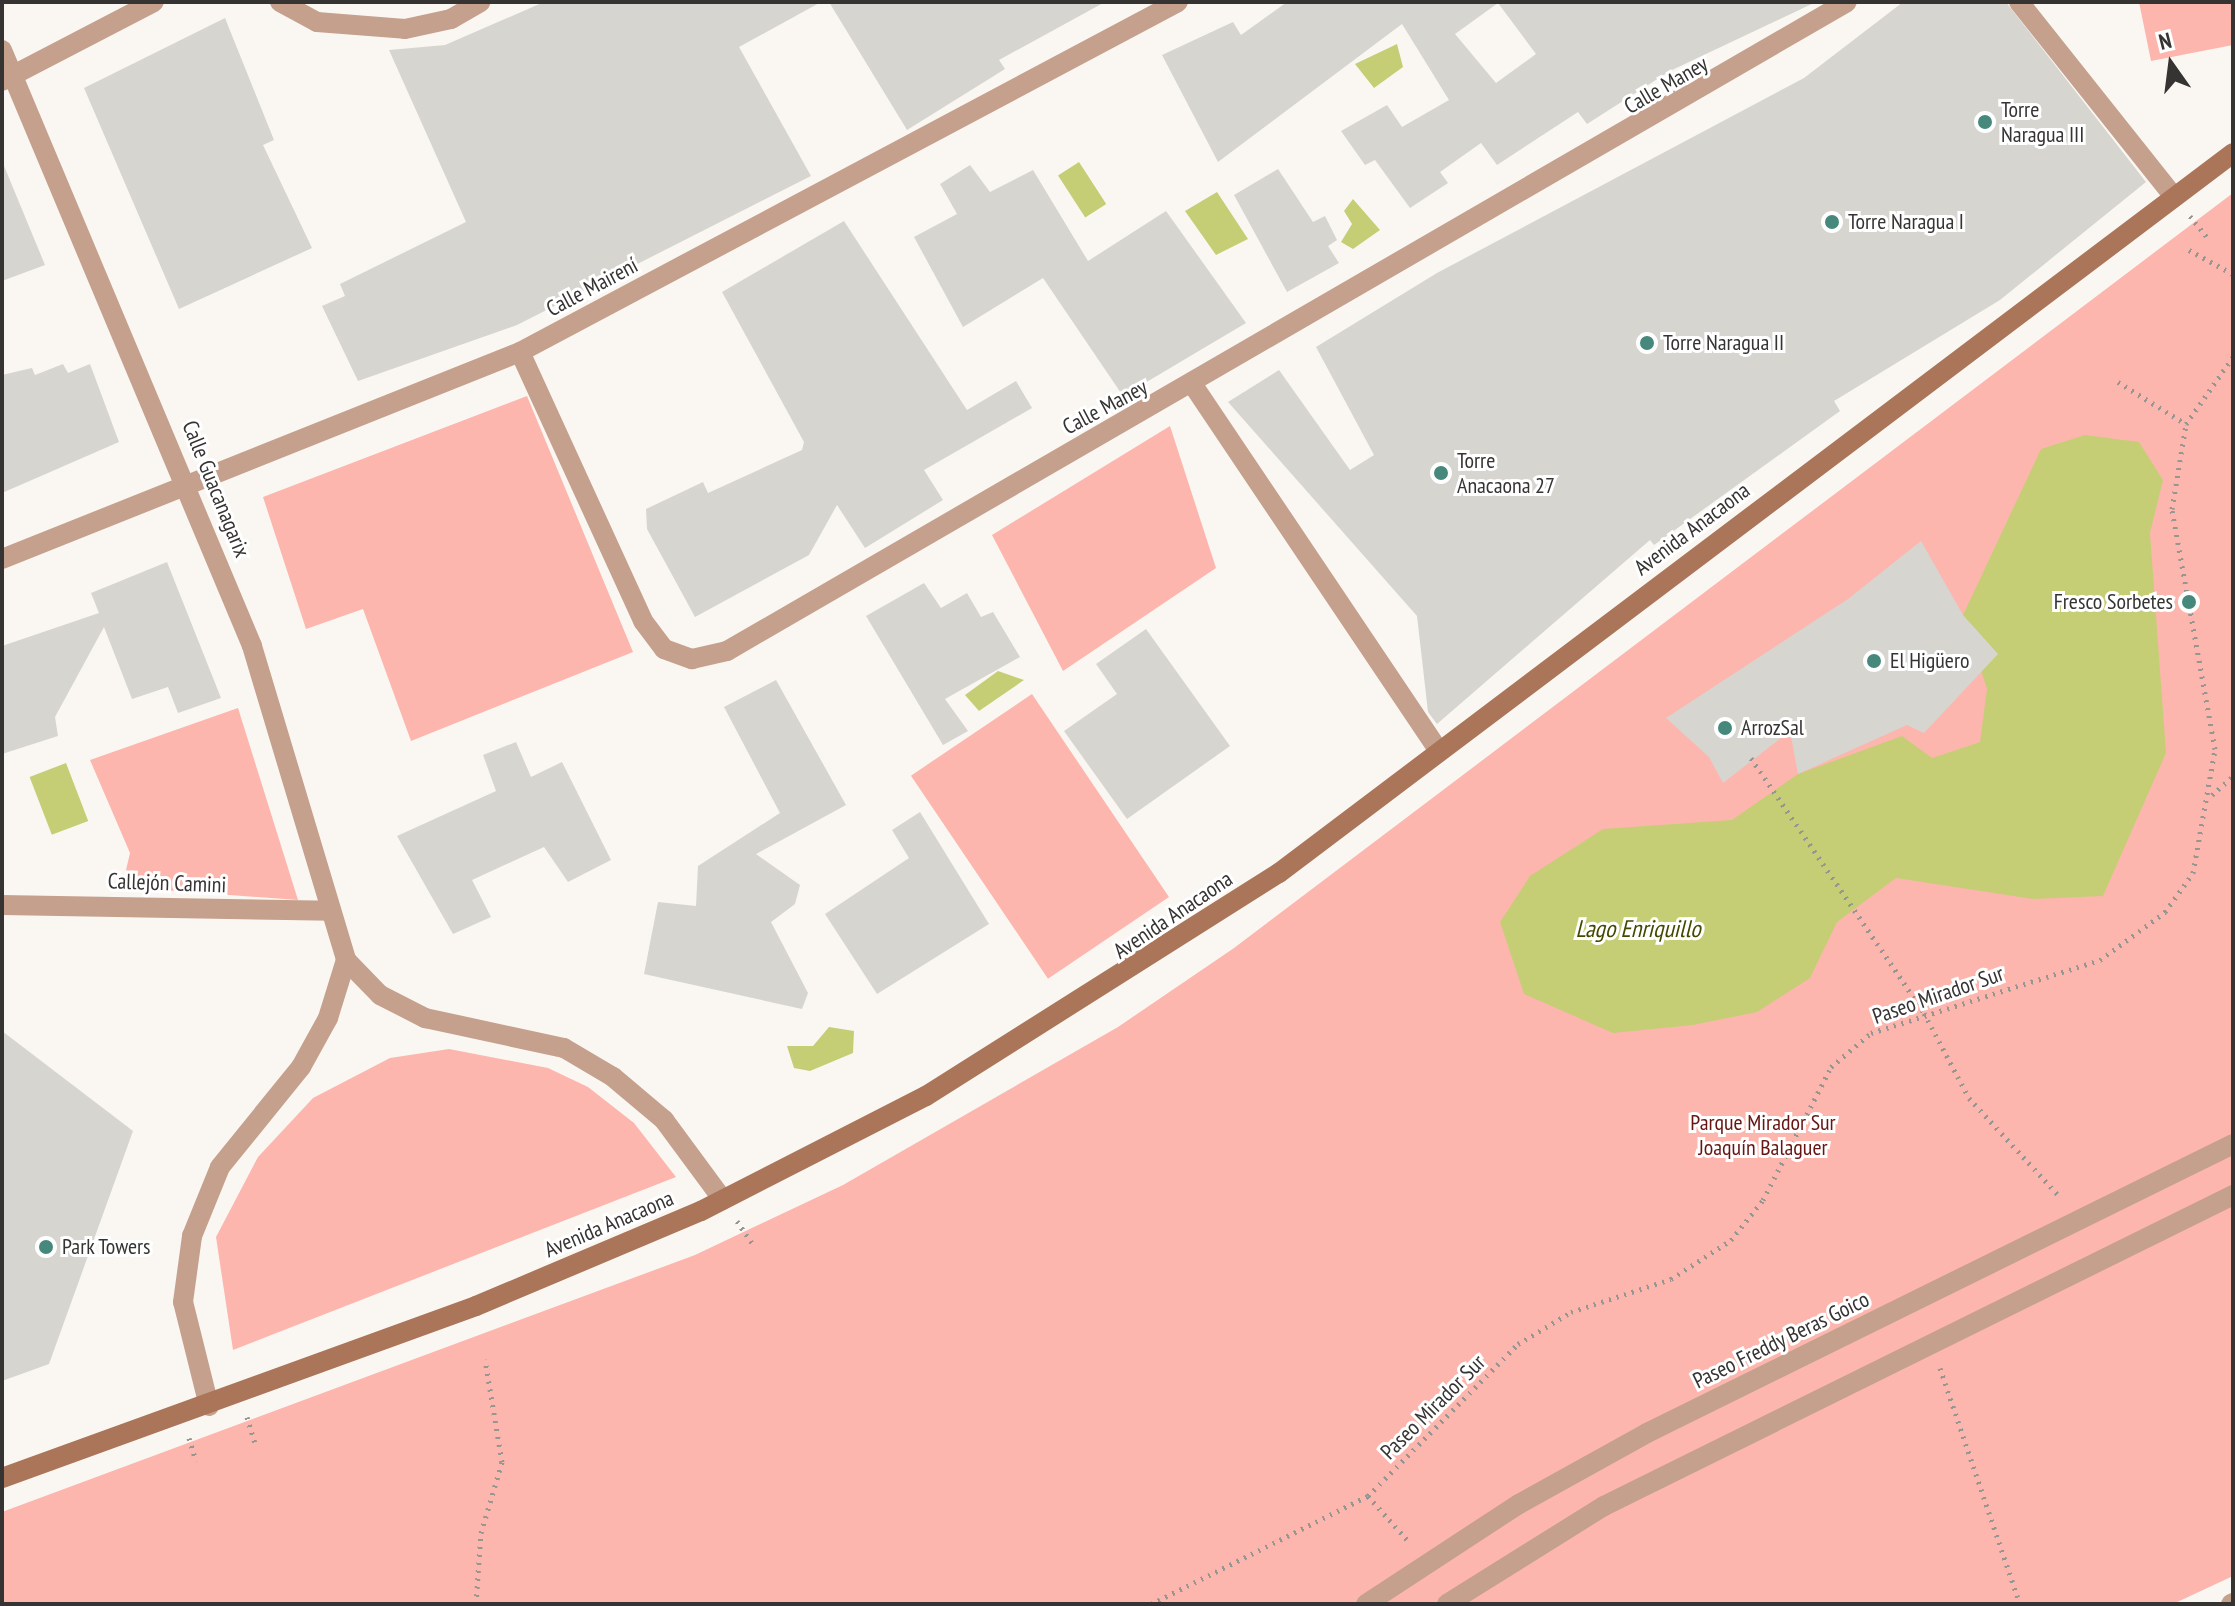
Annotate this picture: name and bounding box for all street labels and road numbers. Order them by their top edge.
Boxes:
street label: Calle Maney [1620,51,1712,119]
street label: Calle Mairení [542,252,642,322]
street label: Calle Maney [1058,374,1152,440]
street label: Calle Guacanagarix [177,417,255,561]
street label: Avenida Anacaona [1629,477,1755,581]
street label: Avenida Anacaona [1108,865,1238,965]
street label: Callejón Camini [107,868,227,898]
street label: Paseo Mirador Sur [1869,960,2007,1030]
street label: Avenida Anacaona [540,1185,678,1263]
street label: Paseo Freddy Beras Goico [1688,1286,1874,1394]
street label: Paseo Mirador Sur [1375,1349,1491,1465]

